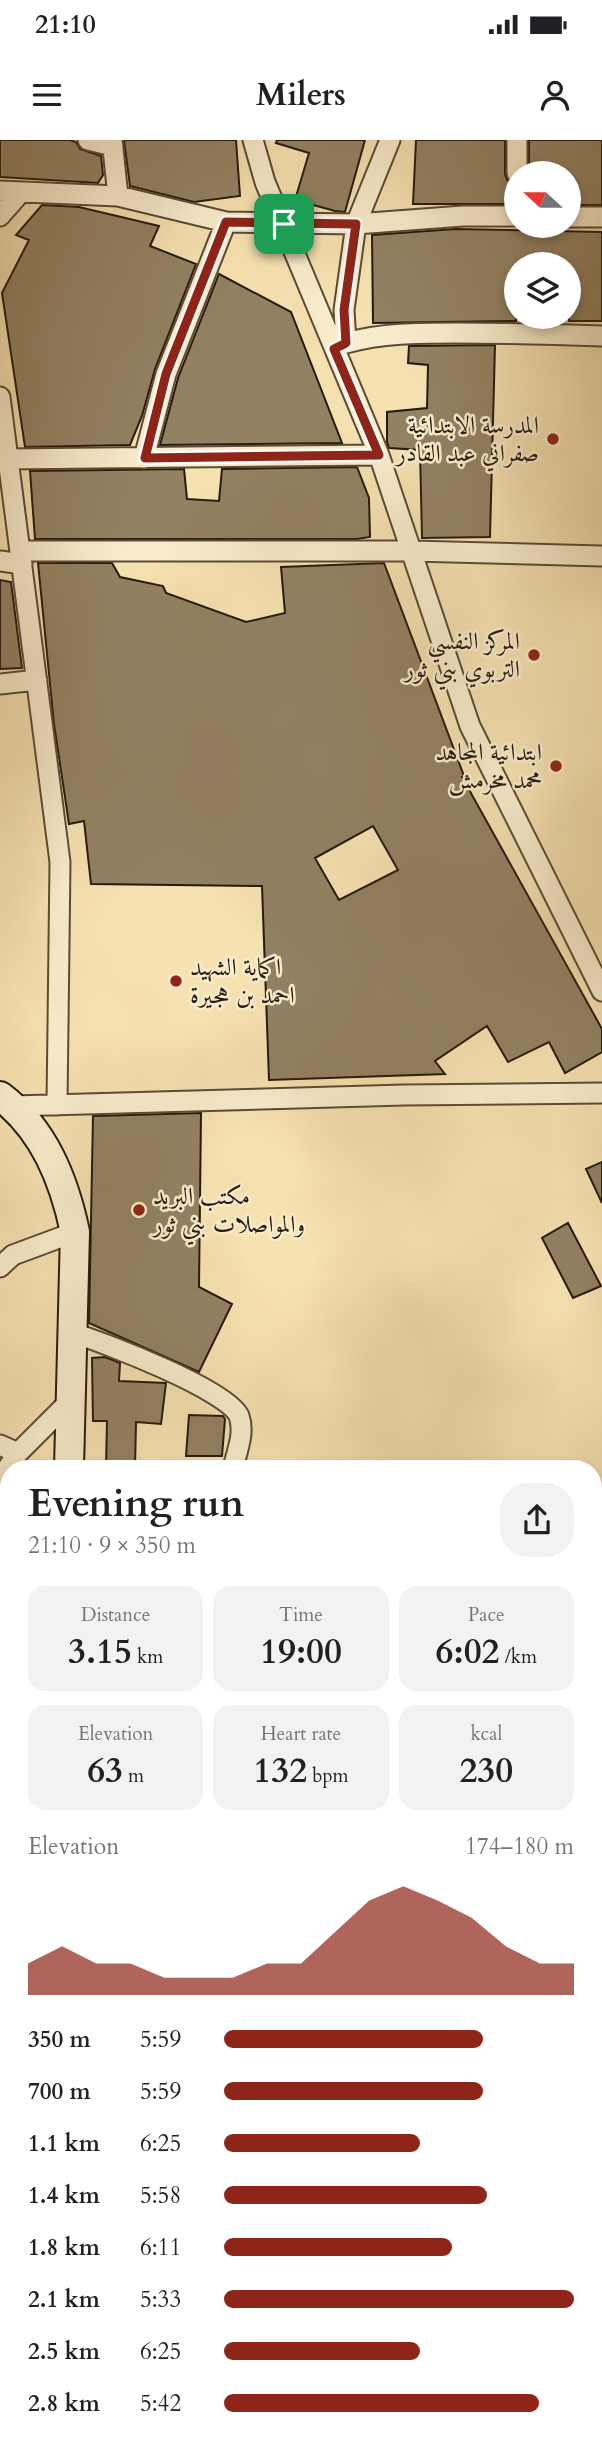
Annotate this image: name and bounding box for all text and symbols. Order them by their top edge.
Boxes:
text: 21:10 [35,7,96,42]
text: Milers [256,73,346,117]
icon: menu [28,76,66,114]
icon: person [536,76,574,114]
north arrow [504,161,581,238]
map controls [504,161,581,329]
pin [254,194,314,254]
icon: arrive [265,205,303,243]
button: layers [504,252,581,329]
place label: المدرسة الابتدائية صفراني عبد القادر [394,409,539,472]
marker: المدرسة الابتدائية صفراني عبد القادر [545,431,561,447]
place label: المركز النفسي التربوي بني ثور [403,625,520,691]
marker: المركز النفسي التربوي بني ثور [526,647,542,663]
place label: ابتدائية المجاهد محمد مخرمش [435,736,542,797]
marker: ابتدائية المجاهد محمد مخرمش [548,758,564,774]
place label: اكماية الشهيد احمد بن هجيرة [190,951,295,1012]
marker: اكماية الشهيد احمد بن هجيرة [168,973,184,989]
place label: مكتب البريد والمواصلات بني ثور [151,1180,305,1246]
marker: مكتب البريد والمواصلات بني ثور [131,1202,147,1218]
text: Evening run [28,1478,244,1530]
button: share [500,1483,574,1557]
text: 21:10 · 9 × 350 m [28,1530,196,1561]
text: Distance [81,1602,150,1628]
text: Time [279,1602,323,1628]
text: Pace [468,1602,505,1628]
text: 3.15 [68,1628,132,1676]
text: 19:00 [260,1628,342,1676]
text: 6:02 [436,1628,500,1676]
text: km [132,1644,163,1670]
text: /km [500,1644,537,1670]
text: Elevation [78,1721,153,1747]
text: Heart rate [261,1721,341,1747]
text: kcal [470,1721,502,1747]
text: 63 [87,1747,123,1795]
text: 132 [253,1747,307,1795]
text: 230 [459,1747,513,1795]
text: m [123,1763,144,1789]
text: bpm [307,1763,349,1789]
text: Elevation [28,1831,119,1862]
text: 174–180 m [465,1831,574,1862]
text: 350 m [28,2024,91,2055]
text: 5:59 [140,2024,181,2055]
text: 700 m [28,2076,91,2107]
text: 5:59 [140,2076,181,2107]
text: 1.1 km [28,2128,100,2159]
text: 6:25 [140,2128,181,2159]
text: 1.4 km [28,2180,100,2211]
text: 5:58 [140,2180,181,2211]
text: 1.8 km [28,2232,100,2263]
text: 6:11 [140,2232,181,2263]
text: 2.1 km [28,2284,100,2315]
text: 5:33 [140,2284,181,2315]
text: 2.5 km [28,2336,100,2367]
text: 6:25 [140,2336,181,2367]
text: 2.8 km [28,2388,100,2419]
text: 5:42 [140,2388,181,2419]

